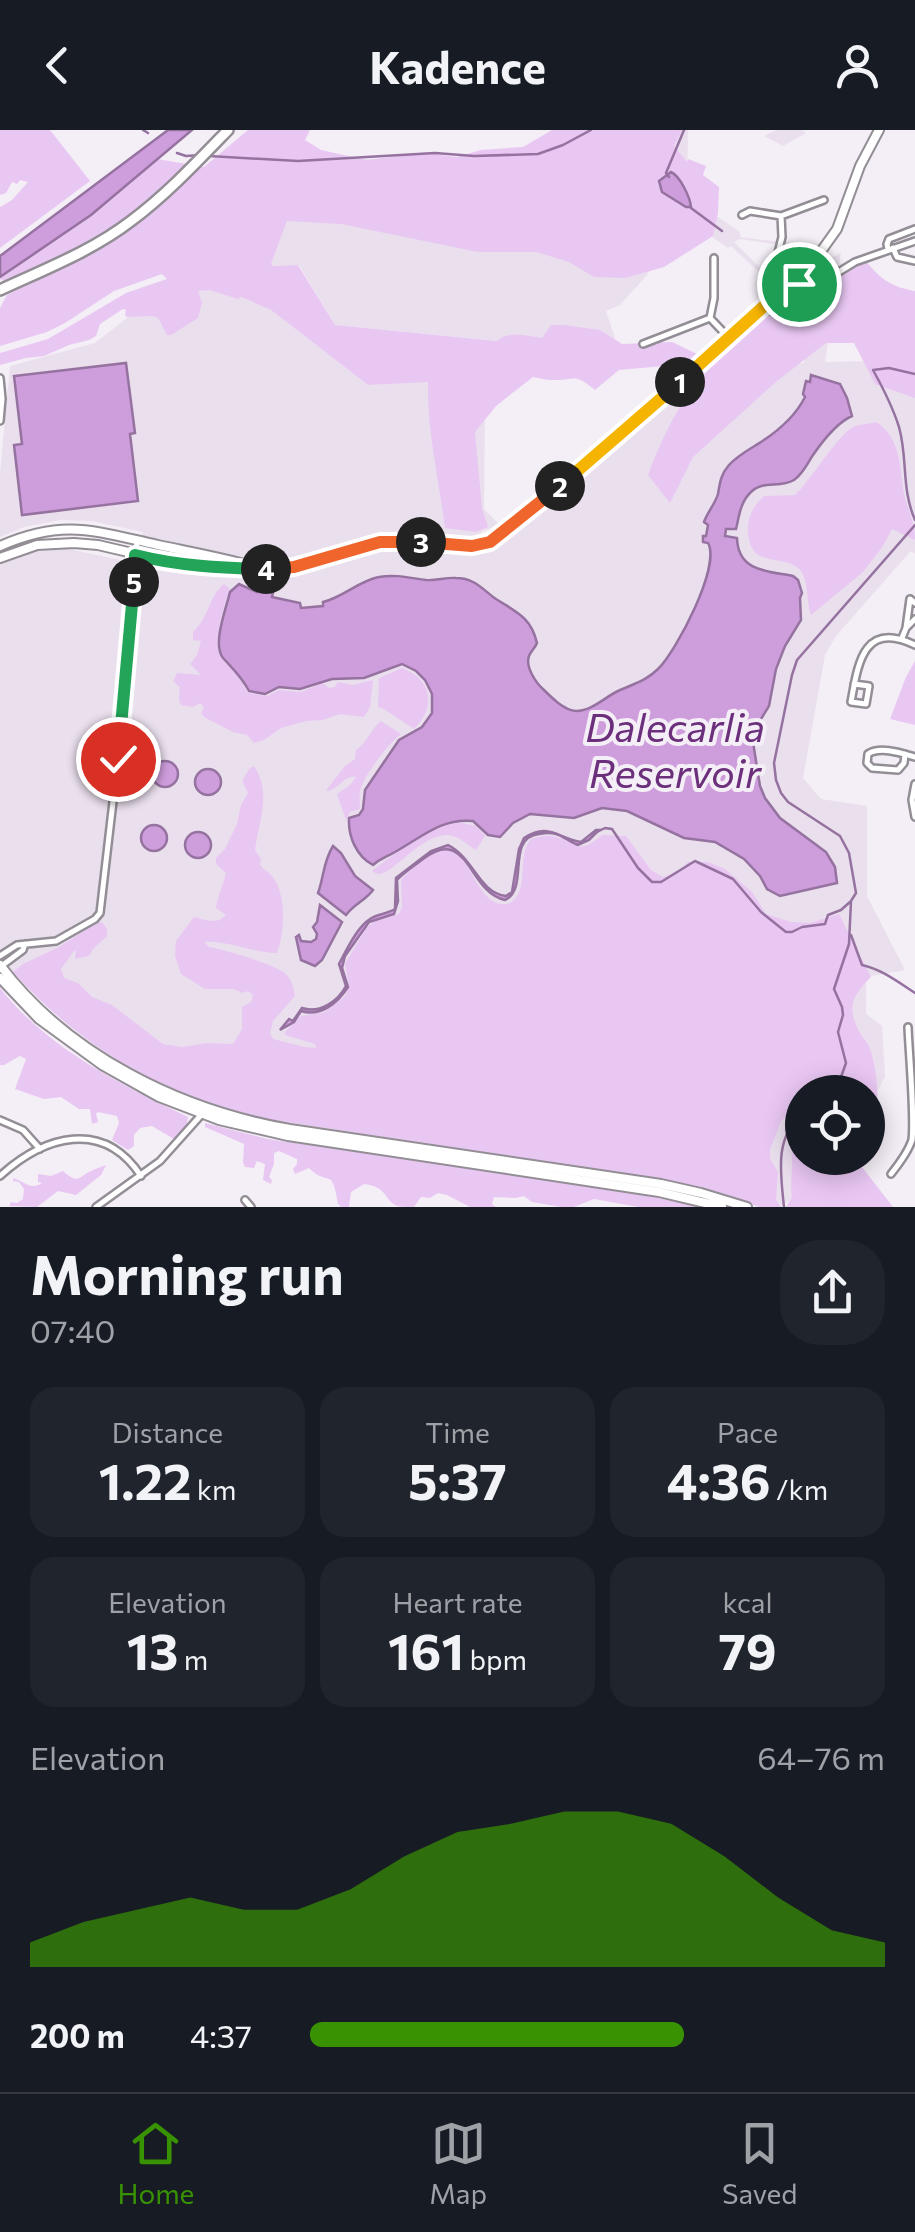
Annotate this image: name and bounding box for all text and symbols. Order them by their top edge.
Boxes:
icon: back [30,38,85,93]
text: Kadence [369,38,546,93]
icon: person [830,38,885,93]
pin [757,242,842,327]
icon: arrive [772,257,827,312]
pin: 1 [655,357,705,407]
text: 1 [674,365,686,399]
pin: 2 [535,461,585,511]
text: 2 [552,469,568,503]
pin: 3 [396,517,446,567]
text: 3 [413,525,429,559]
pin: 4 [241,544,291,594]
text: 4 [257,552,275,586]
pin: 5 [109,557,159,607]
text: 5 [126,565,142,599]
water label: Dalecarlia Reservoir [585,701,765,796]
pin [76,717,161,802]
icon: check [91,732,146,787]
map controls [785,1075,885,1175]
button: locate [785,1075,885,1175]
text: Morning run [30,1239,344,1306]
button: share [780,1240,885,1345]
text: 07:40 [30,1310,115,1350]
text: Distance [112,1415,223,1449]
text: Time [425,1415,490,1449]
text: Pace [717,1415,778,1449]
text: 1.22 [99,1449,191,1510]
text: 5:37 [408,1449,507,1510]
text: 4:36 [667,1449,771,1510]
text: km [191,1472,236,1506]
text: /km [771,1472,828,1506]
text: Elevation [108,1585,227,1619]
text: Heart rate [392,1585,523,1619]
text: kcal [722,1585,773,1619]
text: 13 [127,1619,178,1680]
text: 161 [388,1619,464,1680]
text: 79 [718,1619,777,1680]
text: m [178,1642,208,1676]
text: bpm [464,1642,527,1676]
text: Elevation [30,1737,165,1777]
text: 64–76 m [757,1737,885,1777]
text: 200 m [30,2015,125,2055]
text: 4:37 [190,2015,252,2055]
tab: Home [117,2116,194,2210]
tab: Map [429,2116,487,2210]
tab: Saved [722,2116,798,2210]

